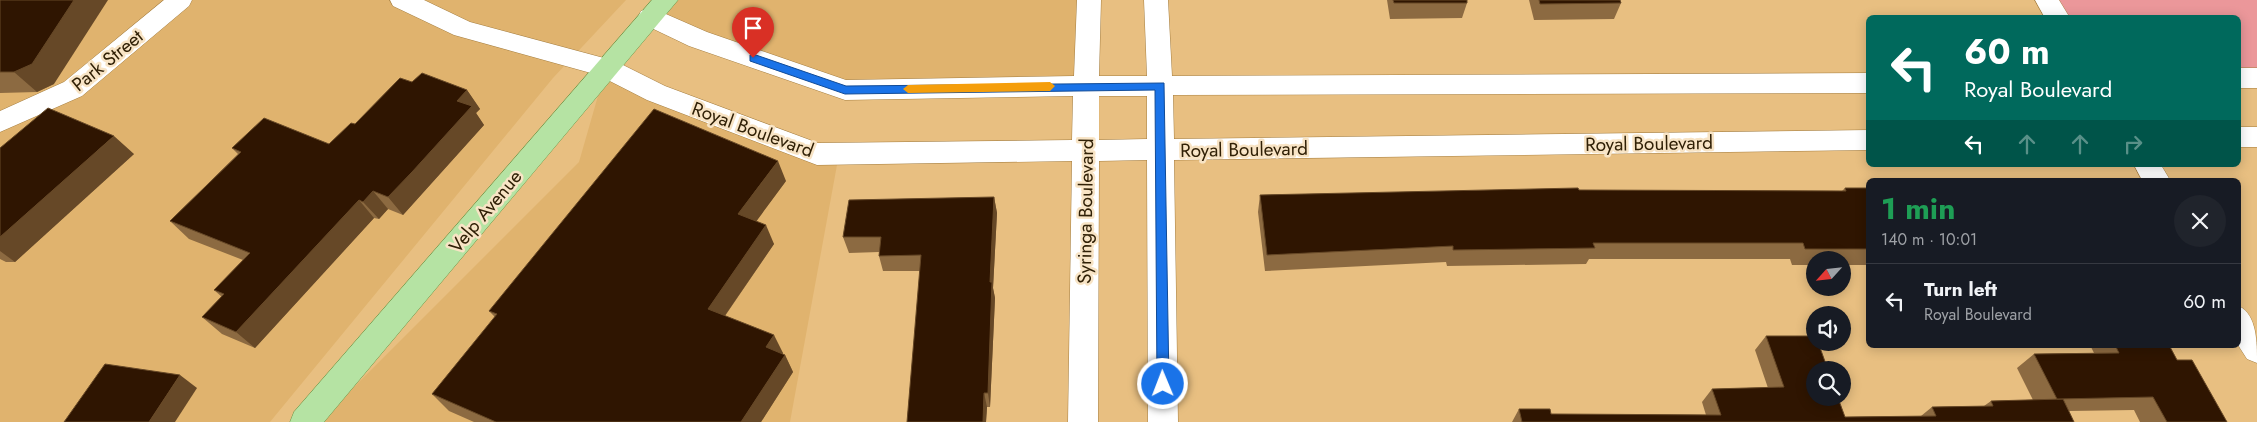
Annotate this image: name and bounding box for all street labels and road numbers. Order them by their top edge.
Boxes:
street label: Park Street [66,23,149,98]
street label: Royal Boulevard [688,95,818,164]
street label: Royal Boulevard [1585,129,1713,158]
street label: Royal Boulevard [1180,135,1308,164]
street label: Syringa Boulevard [1071,138,1100,284]
street label: Velp Avenue [443,164,528,259]

